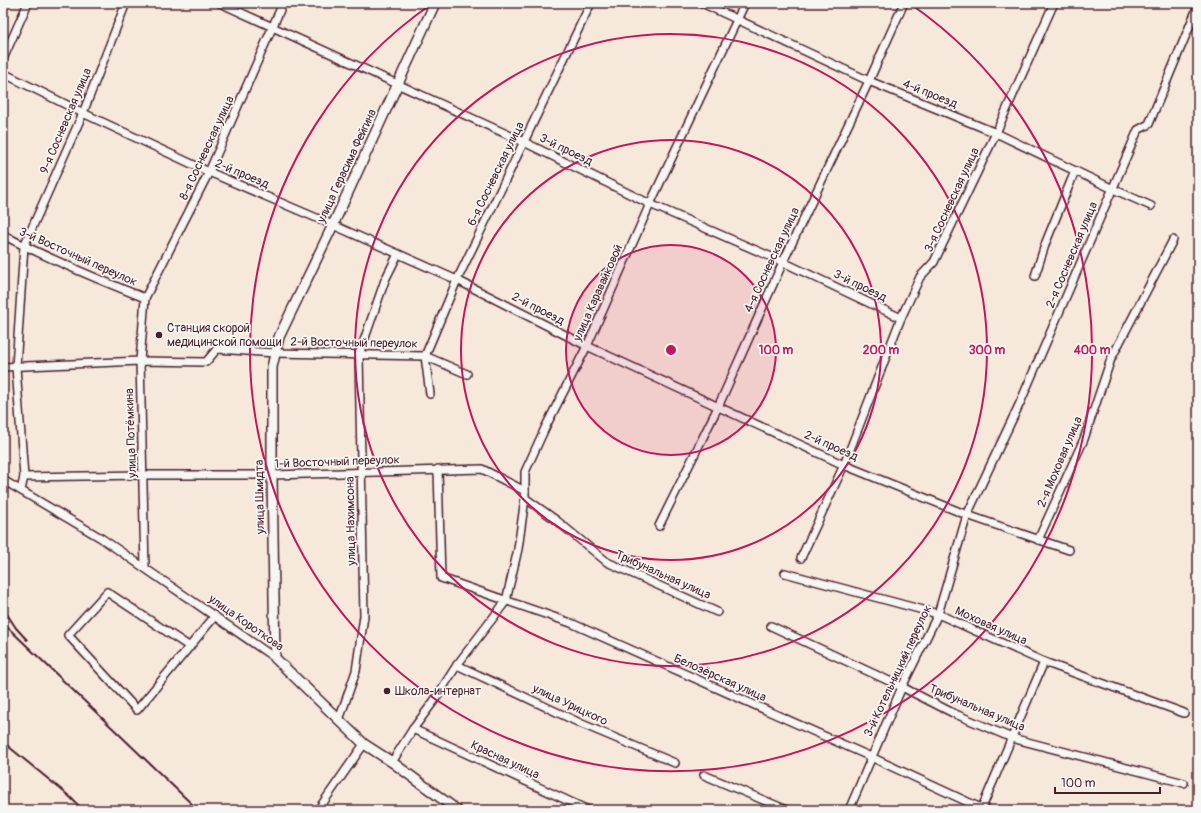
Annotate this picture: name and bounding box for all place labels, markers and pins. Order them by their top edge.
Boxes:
place label: Станция скорой медицинской помощи [167,321,282,350]
marker: Станция скорой медицинской помощи [154,330,164,340]
centre of rings [664,343,678,357]
place label: Школа-интернат [395,684,481,699]
marker: Школа-интернат [382,686,392,696]

